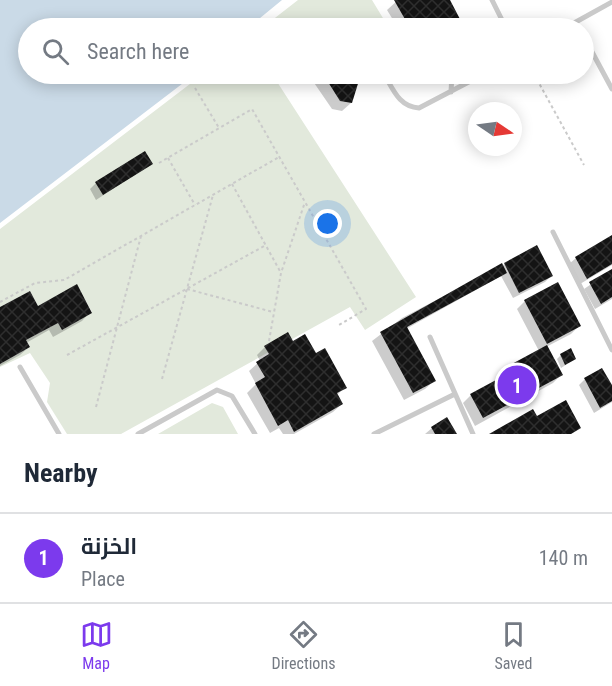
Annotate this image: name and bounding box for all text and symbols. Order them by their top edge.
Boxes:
search box [18,18,594,84]
icon: search [39,35,72,68]
text: Search here [87,39,189,64]
north arrow [468,102,522,156]
your location [313,209,342,238]
pin: 1 [498,362,536,408]
text: Nearby [24,458,98,488]
text: الخزنة [81,534,137,559]
text: 1 [38,546,49,570]
text: 140 m [539,546,588,570]
text: Place [81,567,125,591]
tab: Map [80,618,113,673]
tab: Directions [272,618,335,673]
tab: Saved [494,618,532,673]

